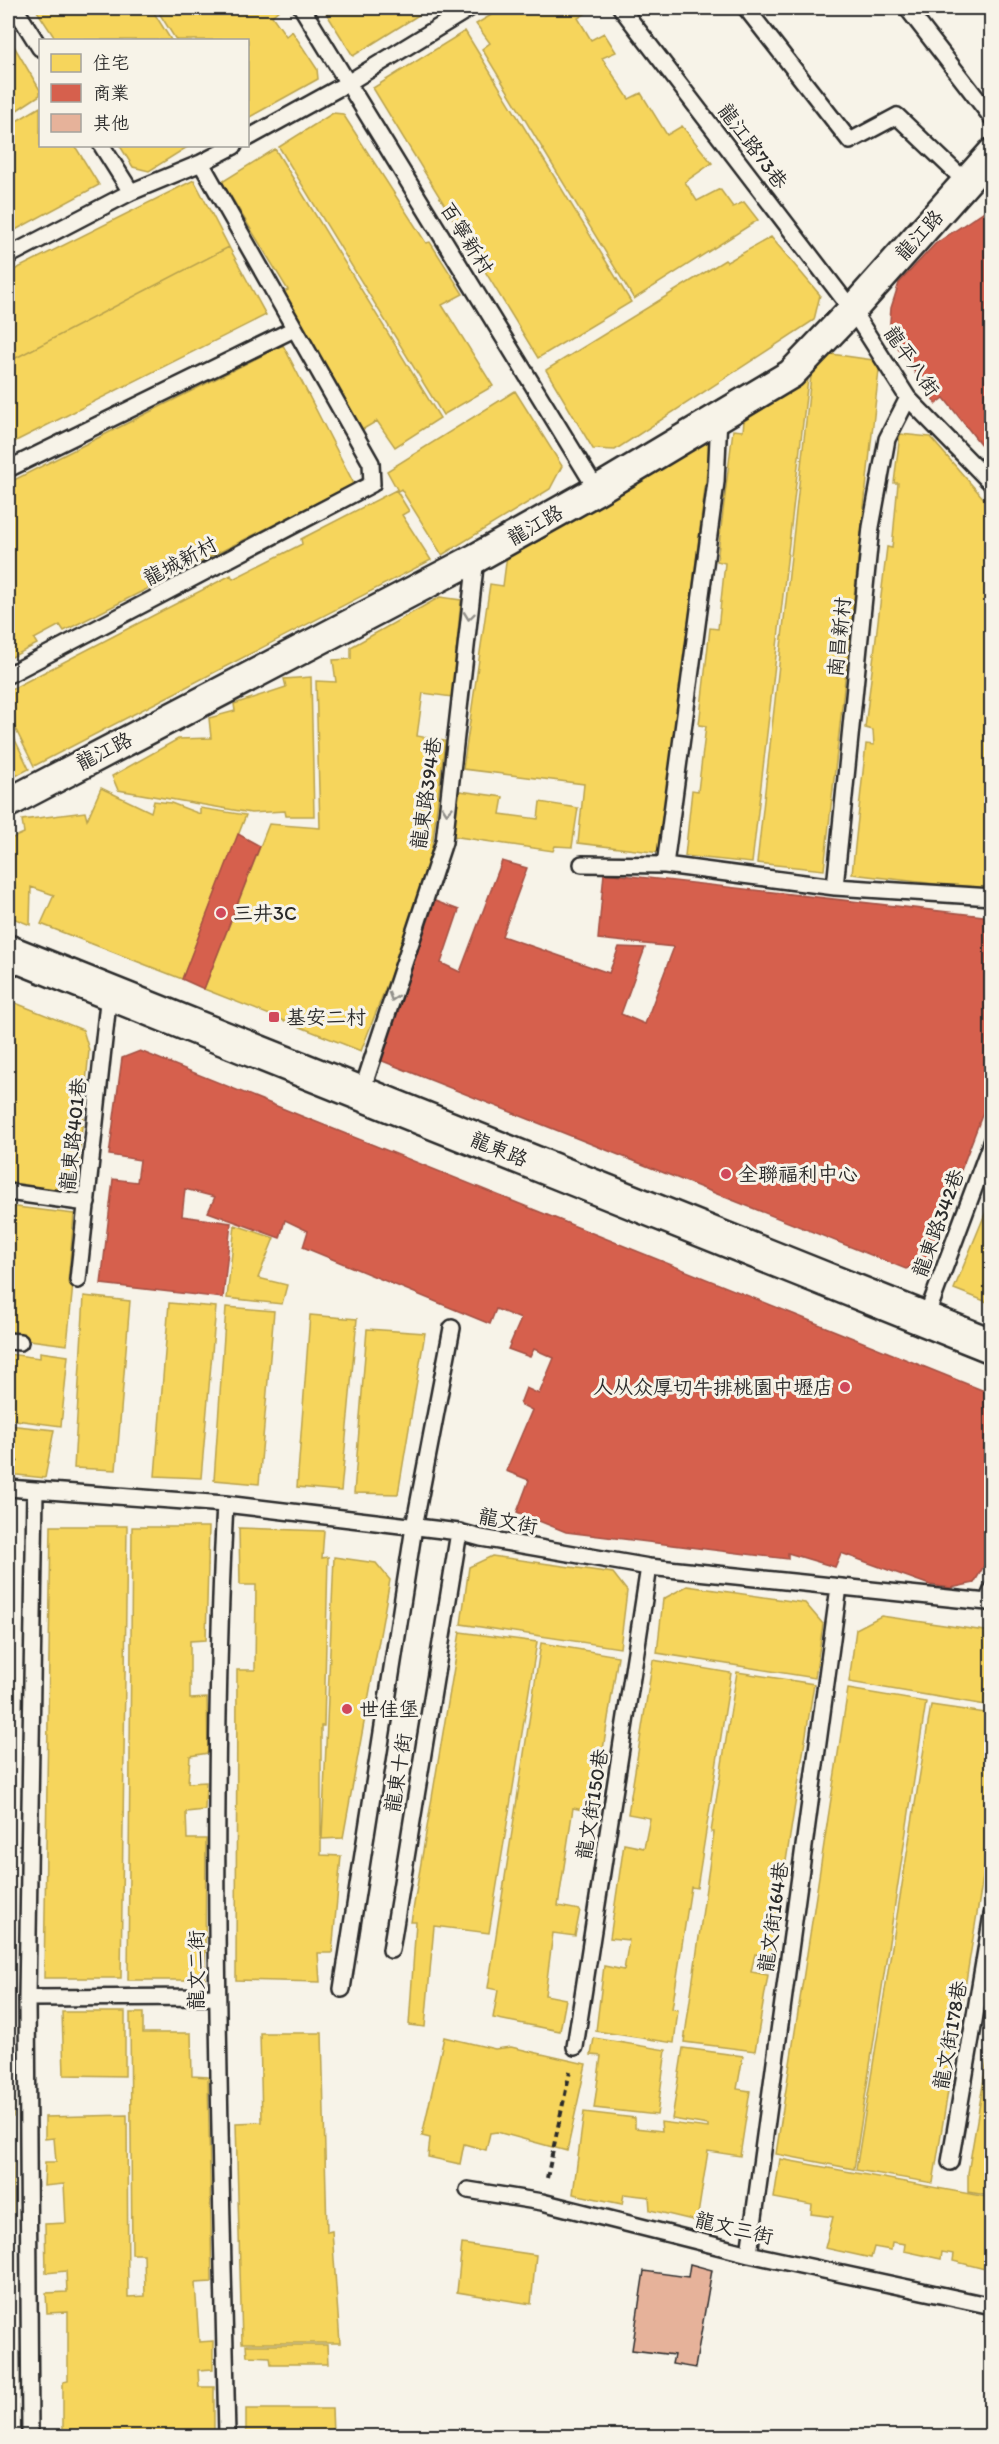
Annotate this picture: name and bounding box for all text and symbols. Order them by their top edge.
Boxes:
legend [39,39,249,147]
text: 住宅 [93,52,129,74]
text: 商業 [93,82,129,104]
street label: 龍江路73巷 [713,99,794,194]
text: 其他 [93,112,129,134]
street label: 百寧新村 [436,198,498,278]
street label: 龍江路 [890,204,949,265]
street label: 龍平八街 [879,321,945,401]
street label: 龍江路 [503,499,568,550]
street label: 龍城新村 [139,532,221,590]
street label: 南昌新村 [823,596,855,678]
one-way arrow [463,612,476,621]
street label: 龍江路 [72,726,137,775]
street label: 龍東路394巷 [406,734,446,851]
one-way arrow [441,806,454,815]
place label: 三井3C [233,901,297,925]
marker: 三井3C [214,906,228,920]
one-way arrow [388,991,400,1002]
place label: 基安二村 [286,1005,366,1029]
marker: 基安二村 [267,1010,281,1024]
street label: 龍東路401巷 [55,1075,91,1192]
street label: 龍東路 [467,1127,532,1172]
place label: 全聯福利中心 [738,1162,858,1186]
street label: 龍東路342巷 [907,1165,969,1280]
marker: 全聯福利中心 [719,1167,733,1181]
place label: 人从众厚切牛排桃園中壢店 [593,1375,833,1399]
marker: 人从众厚切牛排桃園中壢店 [838,1380,852,1394]
street label: 龍文街 [476,1503,540,1539]
place label: 世佳堡 [359,1697,419,1721]
marker: 世佳堡 [340,1702,354,1716]
street label: 龍東十街 [380,1732,416,1814]
street label: 龍文街150巷 [571,1746,613,1861]
street label: 龍文街164巷 [753,1859,793,1974]
street label: 龍文二街 [184,1930,208,2010]
street label: 龍文街178巷 [929,1978,972,2091]
street label: 龍文三街 [692,2207,776,2249]

